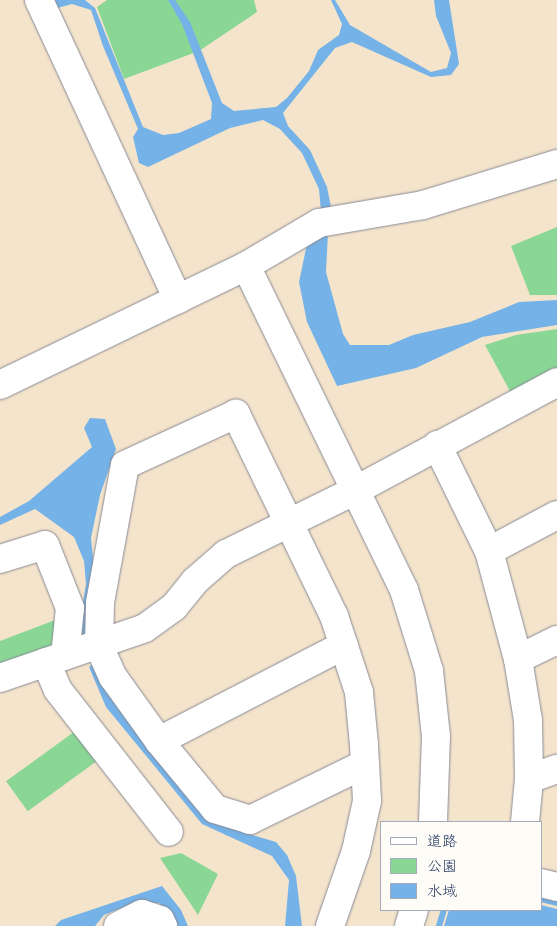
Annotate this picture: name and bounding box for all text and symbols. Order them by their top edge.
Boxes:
legend [380,821,542,911]
text: 道路 [427,831,457,853]
text: 公園 [427,856,457,878]
text: 水域 [427,881,457,903]

